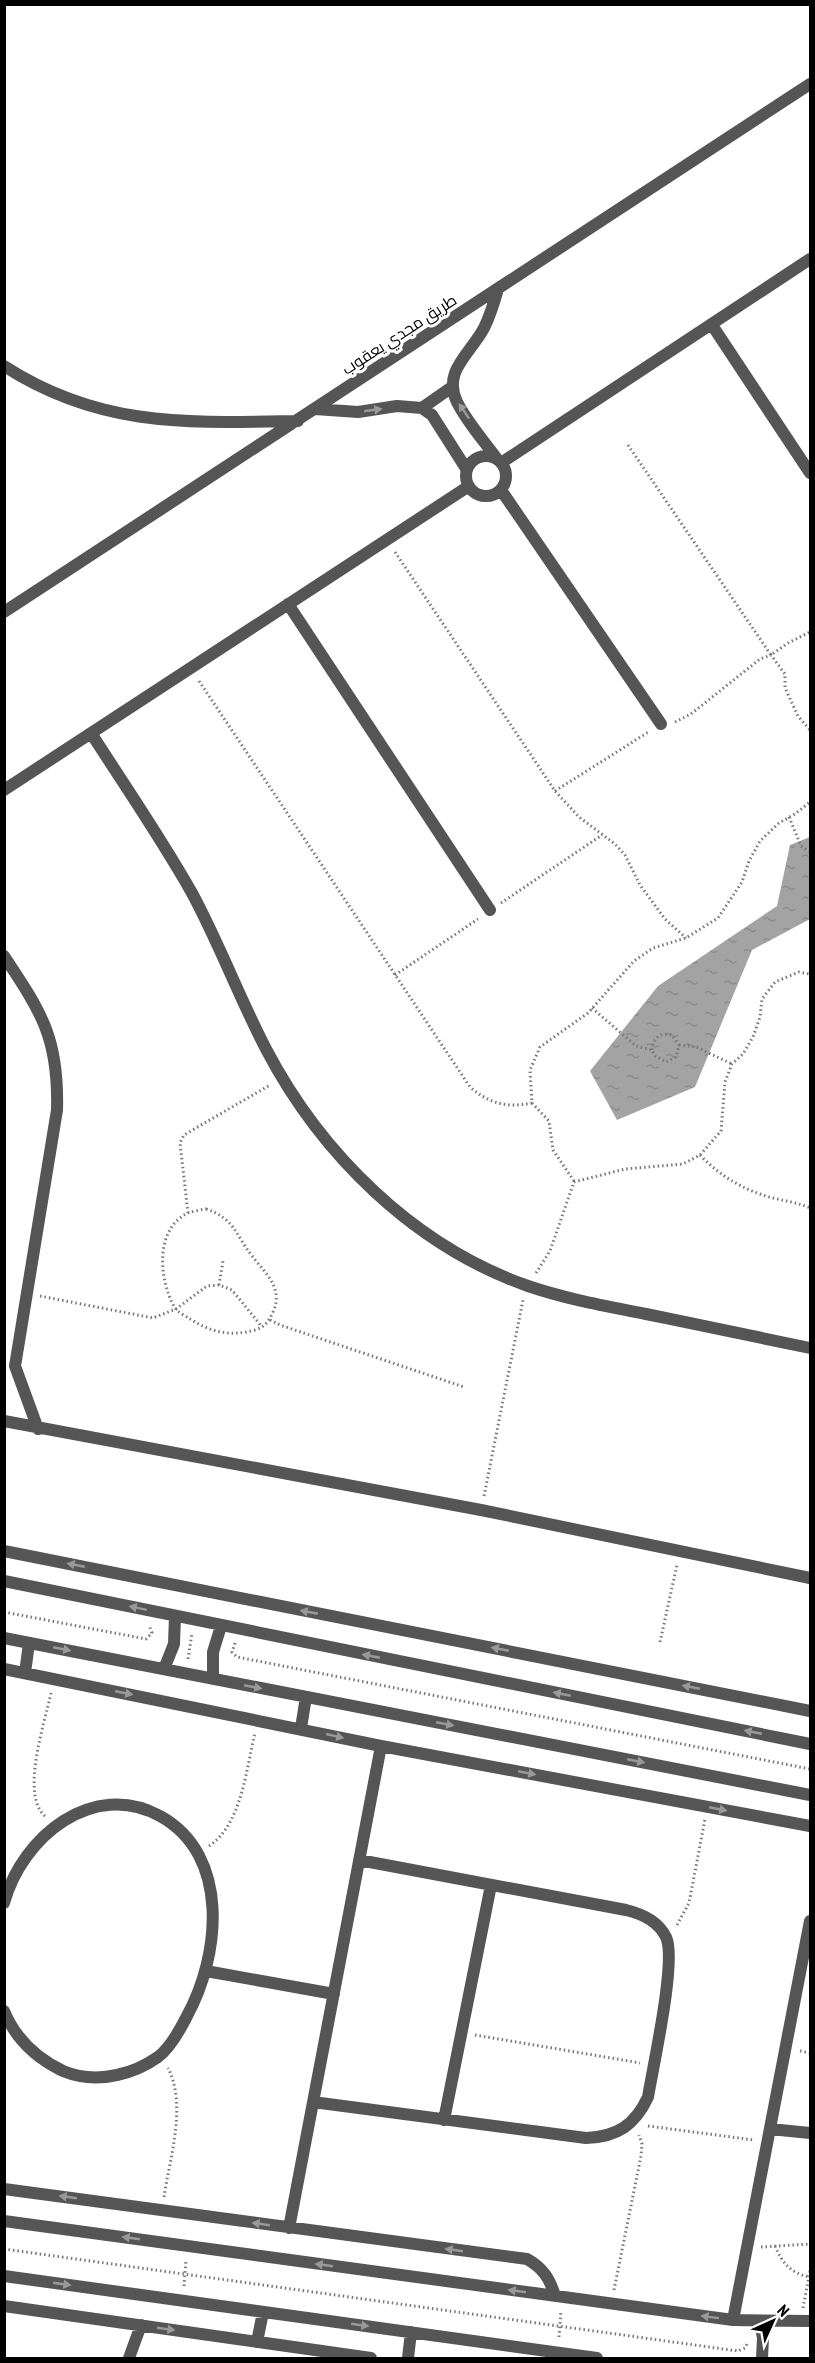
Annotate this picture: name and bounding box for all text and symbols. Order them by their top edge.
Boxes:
street label: طريق مجدي يعقوب [338,289,462,382]
one-way arrow [458,403,469,419]
one-way arrow [364,405,383,415]
one-way arrow [67,1560,86,1569]
one-way arrow [129,1603,148,1613]
one-way arrow [299,1607,318,1616]
one-way arrow [490,1644,509,1653]
one-way arrow [53,1645,72,1654]
one-way arrow [361,1651,380,1660]
one-way arrow [682,1682,701,1691]
one-way arrow [244,1683,263,1692]
one-way arrow [114,1689,133,1698]
one-way arrow [552,1689,571,1698]
one-way arrow [435,1720,454,1729]
one-way arrow [743,1727,762,1736]
one-way arrow [326,1732,345,1741]
one-way arrow [627,1757,646,1766]
one-way arrow [517,1769,536,1778]
one-way arrow [709,1805,728,1814]
one-way arrow [58,2193,77,2202]
one-way arrow [252,2219,271,2228]
one-way arrow [121,2234,140,2243]
one-way arrow [445,2245,464,2254]
one-way arrow [314,2260,333,2269]
one-way arrow [53,2279,72,2289]
one-way arrow [507,2287,526,2296]
north arrow [743,2291,803,2351]
text: N [773,2300,794,2321]
one-way arrow [701,2312,720,2321]
one-way arrow [350,2321,369,2330]
one-way arrow [157,2325,176,2334]

